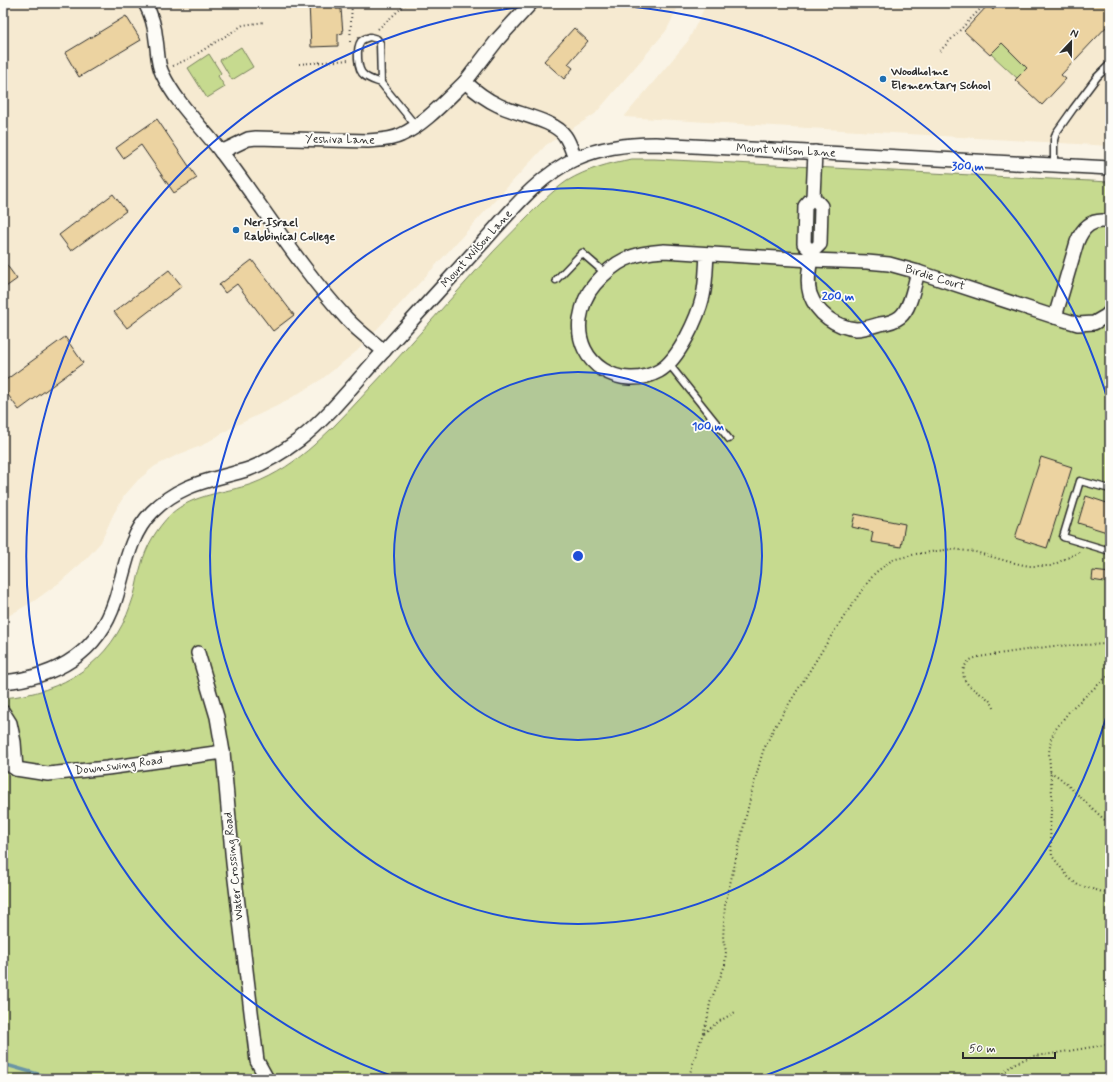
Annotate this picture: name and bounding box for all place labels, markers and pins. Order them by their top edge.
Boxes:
place label: Woodholme Elementary School [890,64,991,94]
marker: Woodholme Elementary School [878,74,888,84]
place label: Ner Israel Rabbinical College [244,215,335,245]
marker: Ner Israel Rabbinical College [231,225,241,235]
centre of rings [571,549,585,563]

